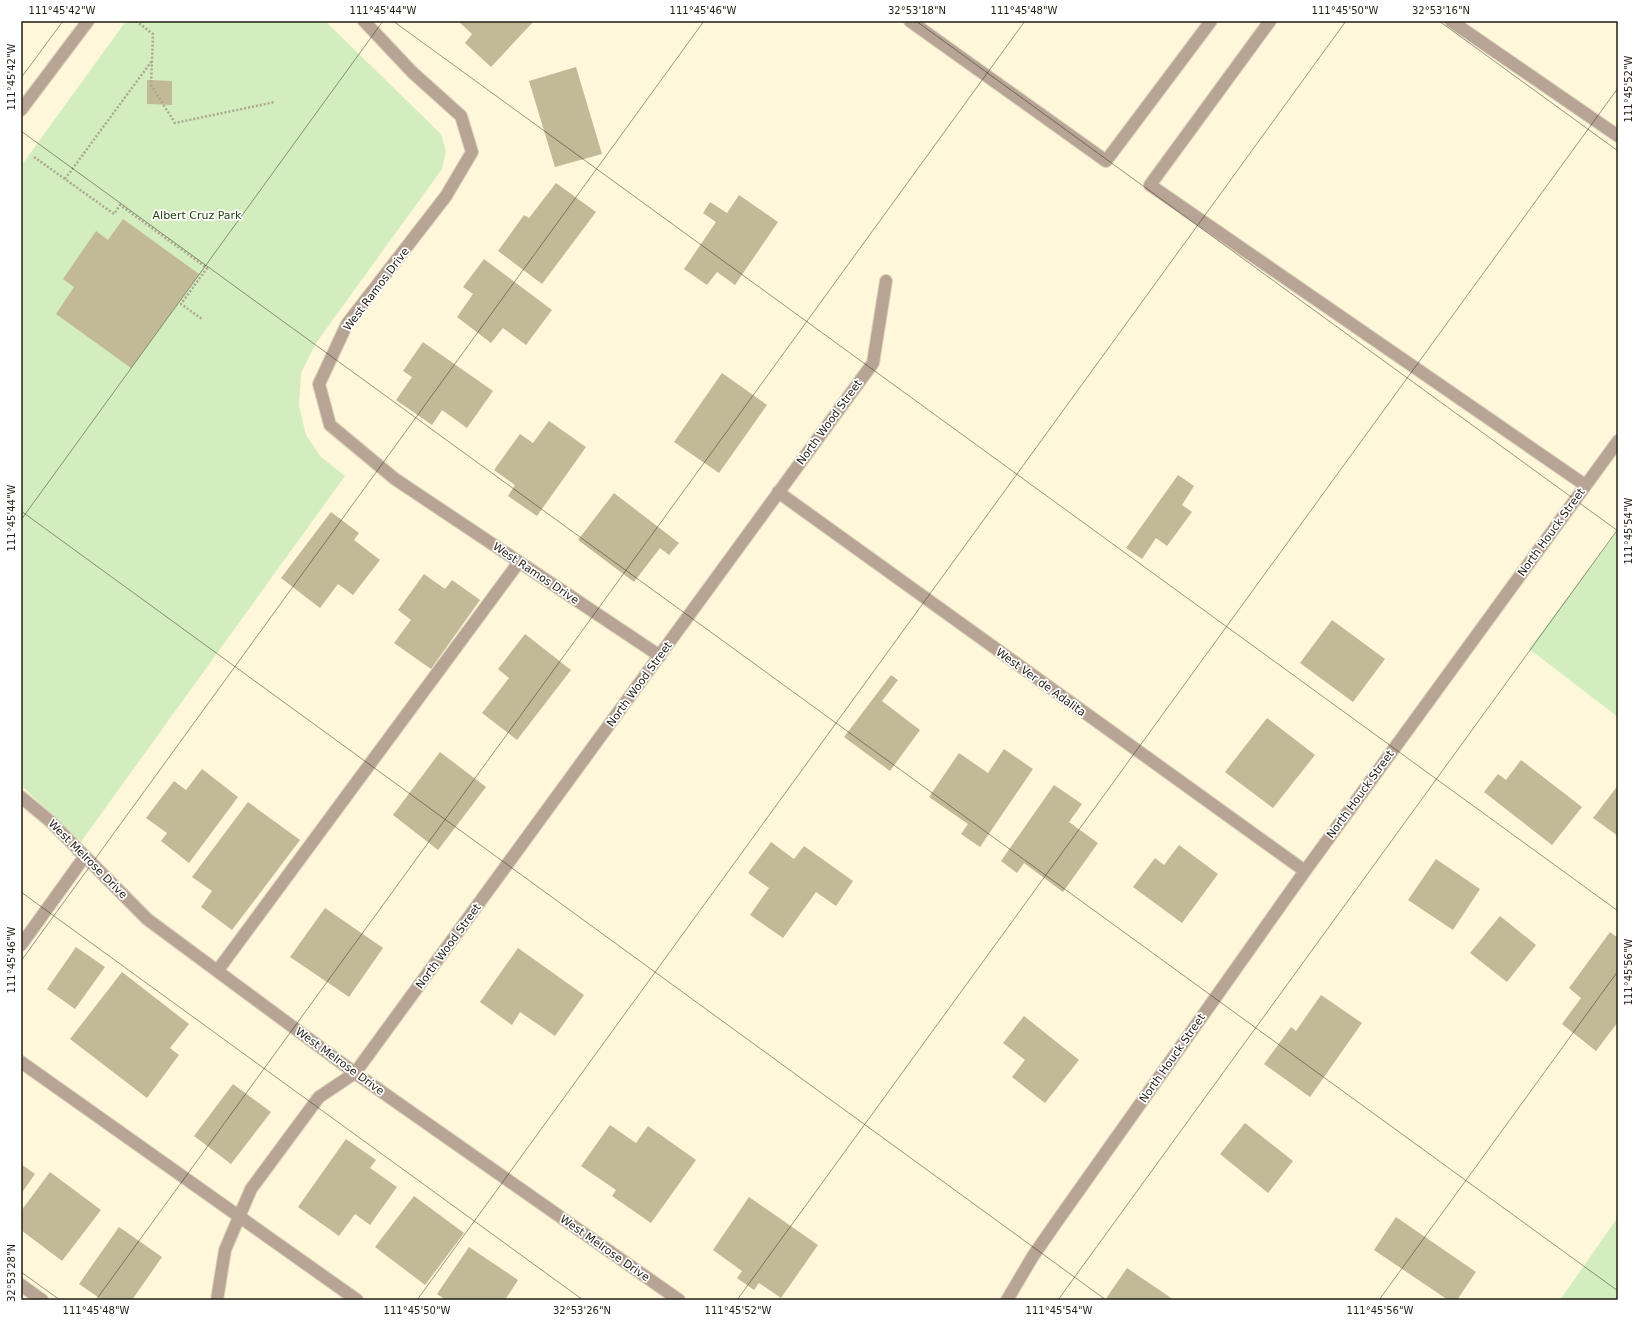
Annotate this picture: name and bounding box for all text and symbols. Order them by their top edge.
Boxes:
text: 111°45'42"W [29,5,95,16]
text: 111°45'44"W [350,5,416,16]
text: 111°45'46"W [670,5,736,16]
text: 32°53'18"N [888,5,946,16]
text: 111°45'48"W [991,5,1057,16]
text: 111°45'50"W [1312,5,1378,16]
text: 32°53'16"N [1412,5,1470,16]
text: 111°45'42"W [6,44,17,110]
text: 111°45'52"W [1623,56,1634,122]
park label: Albert Cruz Park [153,209,242,222]
street label: West Ramos Drive [341,245,412,333]
street label: North Wood Street [794,377,865,467]
text: 111°45'44"W [6,485,17,551]
street label: North Houck Street [1515,485,1588,579]
text: 111°45'54"W [1623,498,1634,564]
street label: West Ramos Drive [490,540,581,607]
street label: North Wood Street [604,639,675,729]
street label: West Ver de Adalita [993,646,1088,719]
street label: North Houck Street [1324,747,1397,841]
street label: West Melrose Drive [46,817,130,902]
street label: North Wood Street [413,901,484,991]
text: 111°45'46"W [6,927,17,993]
text: 111°45'56"W [1623,939,1634,1005]
street label: North Houck Street [1137,1011,1208,1105]
street label: West Melrose Drive [293,1025,387,1098]
street label: West Melrose Drive [557,1213,652,1284]
text: 32°53'28"N [6,1244,17,1302]
text: 111°45'48"W [63,1305,129,1316]
text: 111°45'50"W [384,1305,450,1316]
text: 32°53'26"N [553,1305,611,1316]
text: 111°45'52"W [705,1305,771,1316]
text: 111°45'54"W [1026,1305,1092,1316]
text: 111°45'56"W [1347,1305,1413,1316]

